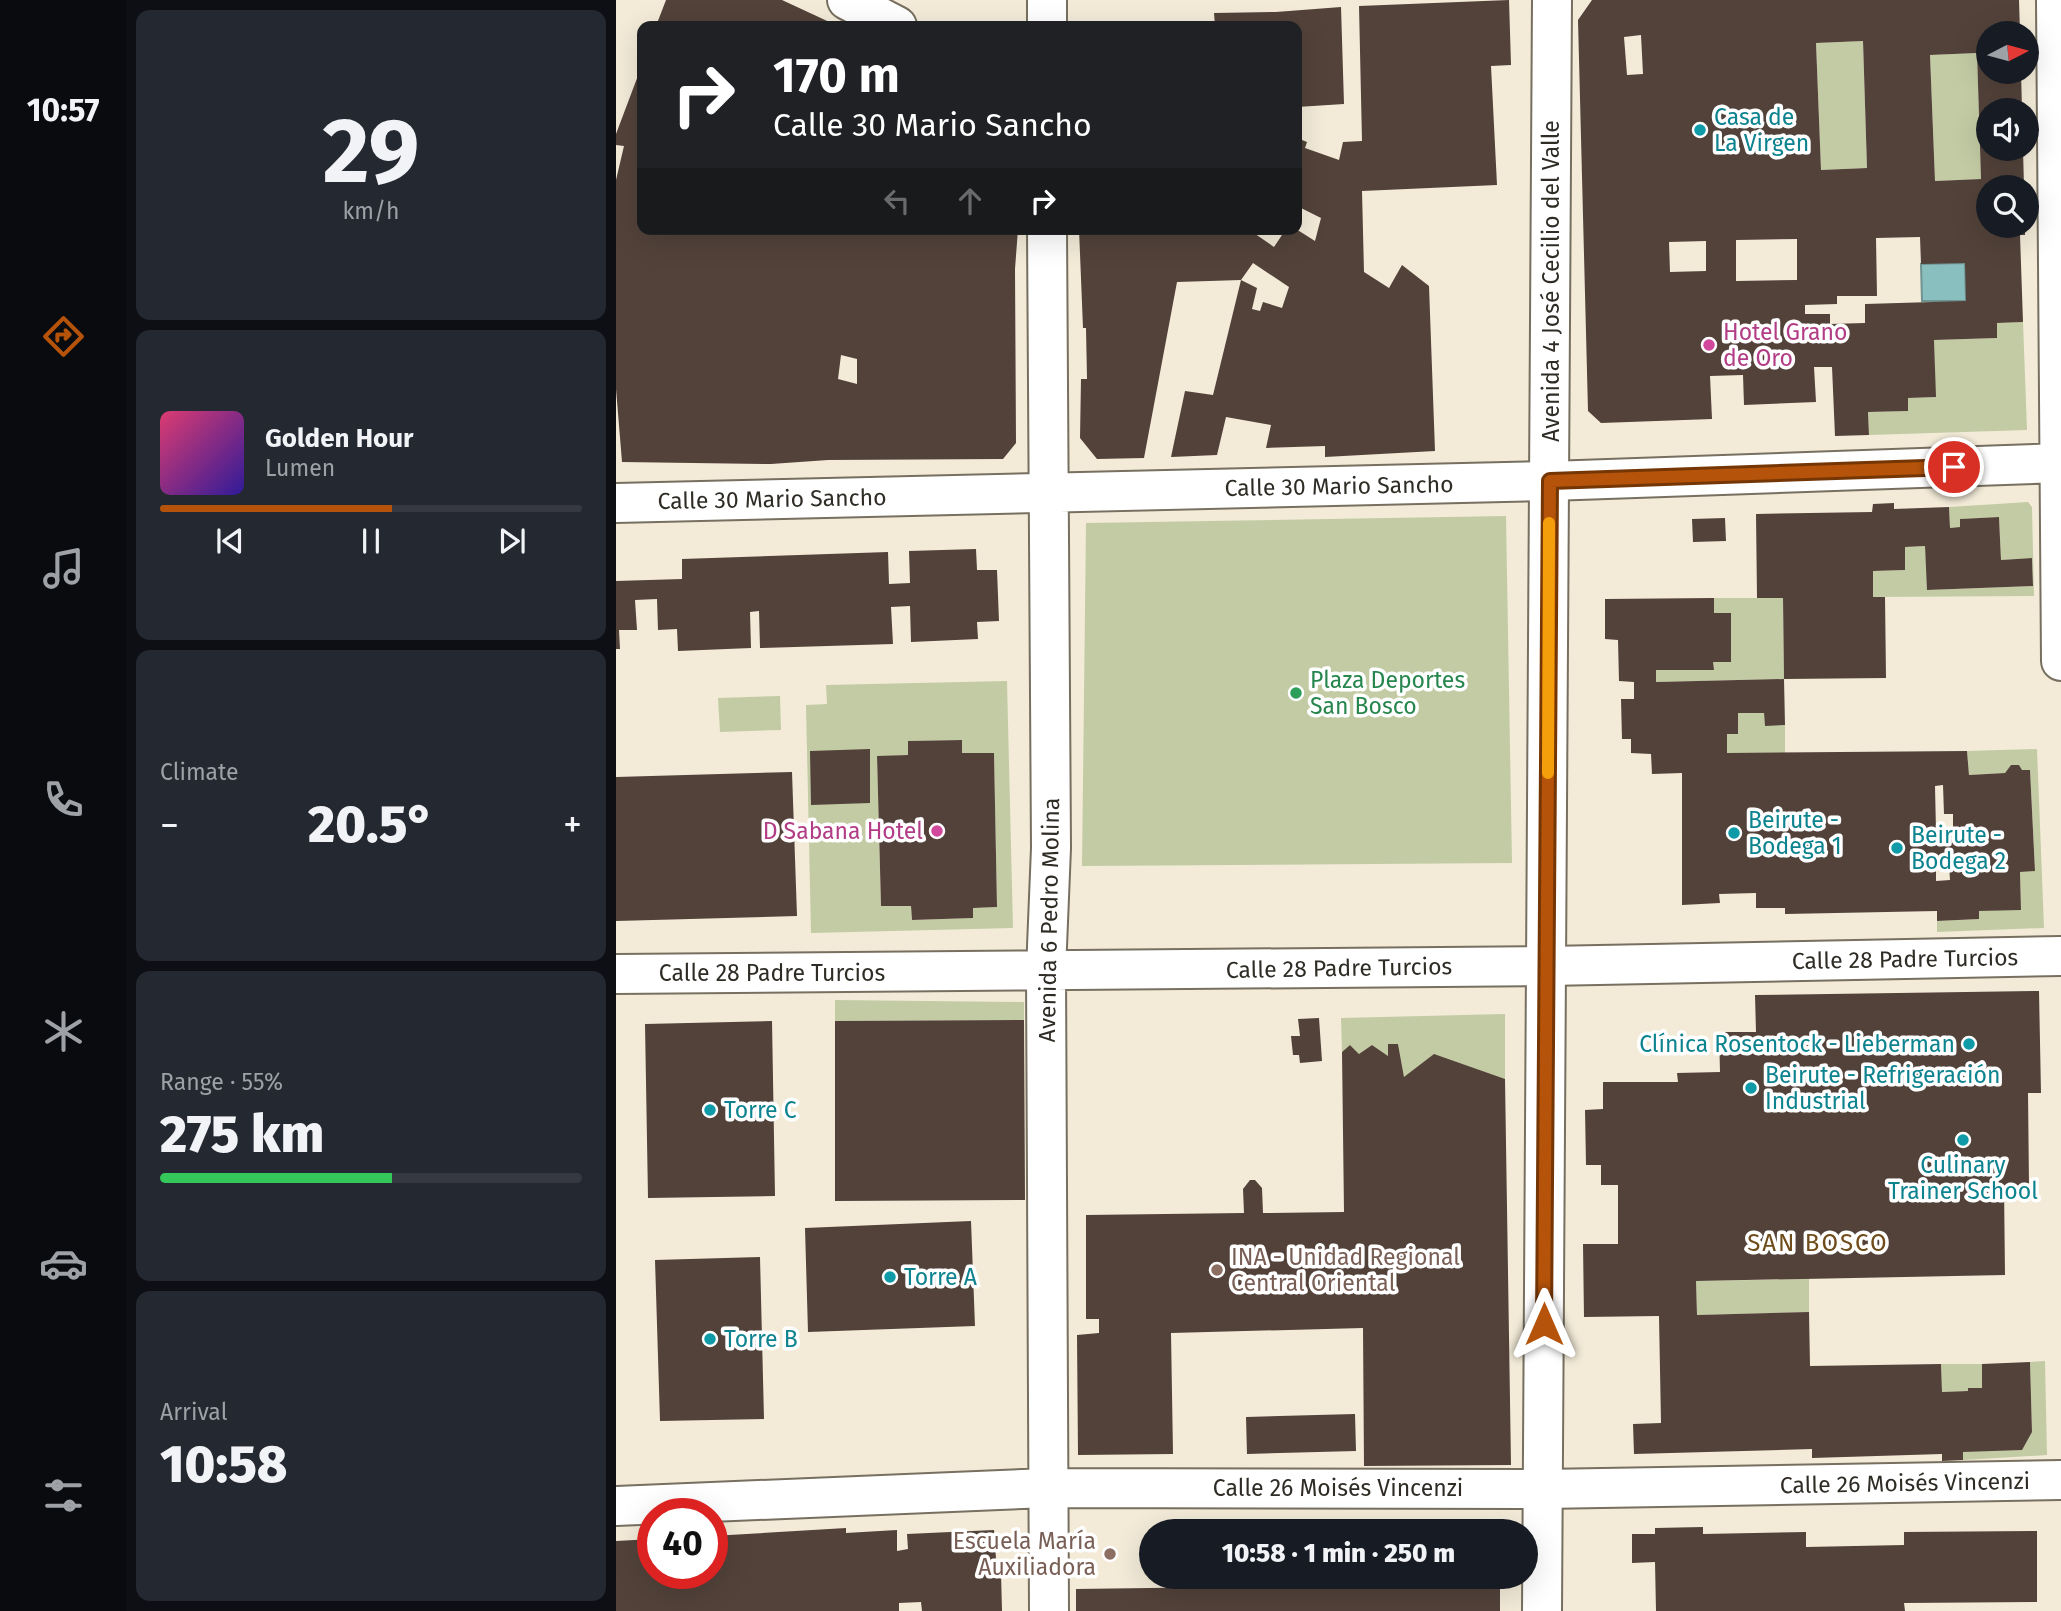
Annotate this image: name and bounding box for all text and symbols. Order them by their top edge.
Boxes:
north arrow [1976,21,2039,84]
map controls [1976,21,2039,238]
text: 170 m [773,46,900,105]
icon: right [658,49,749,140]
text: 10:57 [27,91,99,129]
text: 29 [322,97,420,206]
button: sound [1976,98,2039,161]
place label: Casa de La Virgen [1714,103,1809,157]
text: Calle 30 Mario Sancho [773,106,1092,144]
street label: Avenida 4 José Cecilio del Valle [1537,120,1565,442]
marker: Casa de La Virgen [1692,122,1708,138]
button: search [1976,175,2039,238]
icon: left [878,182,916,220]
icon: ahead [951,182,989,220]
icon: right [1024,182,1062,220]
text: km/h [343,197,399,225]
icon: directions [39,312,88,361]
place label: Hotel Grano de Oro [1723,318,1847,372]
marker: Hotel Grano de Oro [1701,337,1717,353]
text: Golden Hour [265,423,413,454]
pin [1924,437,1984,497]
icon: arrive [1935,448,1973,486]
text: Lumen [265,454,335,482]
street label: Calle 30 Mario Sancho [1224,470,1454,502]
street label: Calle 30 Mario Sancho [657,483,887,515]
icon: previous [211,522,249,560]
icon: pause [352,522,390,560]
icon: next [493,522,531,560]
icon: music [39,544,88,593]
place label: Plaza Deportes San Bosco [1310,666,1465,720]
marker: Plaza Deportes San Bosco [1288,685,1304,701]
text: Climate [160,758,239,786]
icon: phone [39,775,88,824]
text: 20.5° [308,793,434,856]
street label: Avenida 6 Pedro Molina [1033,797,1065,1043]
text: − [160,802,179,848]
text: + [563,802,582,848]
place label: Beirute - Bodega 1 [1748,806,1842,860]
place label: D Sabana Hotel [763,817,923,845]
place label: Beirute - Bodega 2 [1911,821,2006,875]
marker: D Sabana Hotel [929,823,945,839]
marker: Beirute - Bodega 1 [1726,825,1742,841]
marker: Beirute - Bodega 2 [1889,840,1905,856]
street label: Calle 28 Padre Turcios [1792,943,2018,975]
street label: Calle 28 Padre Turcios [1226,952,1452,984]
street label: Calle 28 Padre Turcios [659,959,885,987]
icon: climate [39,1007,88,1056]
place label: Clínica Rosentock - Lieberman [1639,1030,1955,1058]
marker: Clínica Rosentock - Lieberman [1961,1036,1977,1052]
place label: Beirute - Refrigeración Industrial [1765,1061,2001,1115]
text: Range · 55% [160,1068,283,1096]
marker: Beirute - Refrigeración Industrial [1743,1080,1759,1096]
place label: Torre C [724,1096,797,1124]
marker: Torre C [702,1102,718,1118]
text: 275 km [160,1103,324,1166]
marker: Culinary Trainer School [1955,1132,1971,1148]
place label: Culinary Trainer School [1888,1151,2038,1205]
district label: SAN BOSCO [1747,1229,1889,1257]
icon: car [39,1239,88,1288]
place label: INA - Unidad Regional Central Oriental [1231,1243,1460,1297]
marker: INA - Unidad Regional Central Oriental [1209,1262,1225,1278]
place label: Torre A [904,1263,978,1291]
marker: Torre A [882,1269,898,1285]
position arrow [1507,1287,1581,1361]
place label: Torre B [724,1325,798,1353]
marker: Torre B [702,1331,718,1347]
text: Arrival [160,1398,227,1426]
text: 10:58 [160,1433,288,1496]
street label: Calle 26 Moisés Vincenzi [1780,1467,2030,1499]
icon: filters [39,1471,88,1520]
street label: Calle 26 Moisés Vincenzi [1213,1474,1463,1502]
speed limit sign: 40 [637,1498,728,1589]
place label: Escuela María Auxiliadora [953,1527,1096,1581]
text: 10:58 · 1 min · 250 m [1222,1538,1455,1569]
marker: Escuela María Auxiliadora [1102,1546,1118,1562]

